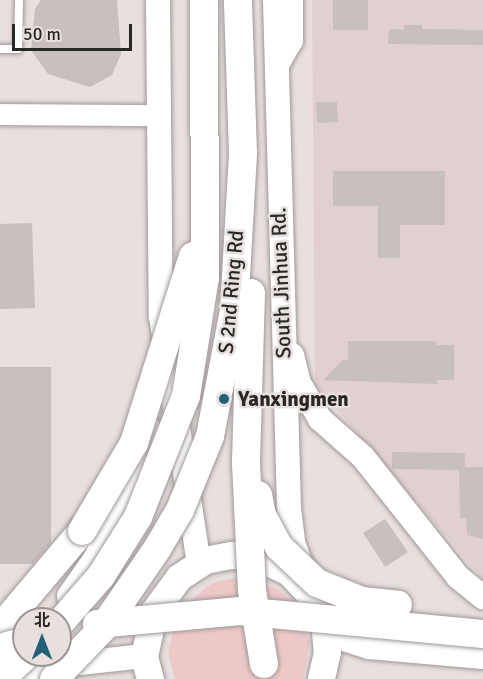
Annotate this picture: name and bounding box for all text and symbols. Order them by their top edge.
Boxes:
scale bar [15,12,135,50]
text: 50 m [23,23,61,45]
street label: South Jinhua Rd. [266,207,296,359]
street label: S 2nd Ring Rd [213,229,249,355]
place label: Yanxingmen [238,386,349,412]
marker: Yanxingmen [215,390,233,408]
north arrow [12,607,72,667]
text: 北 [34,611,50,631]

